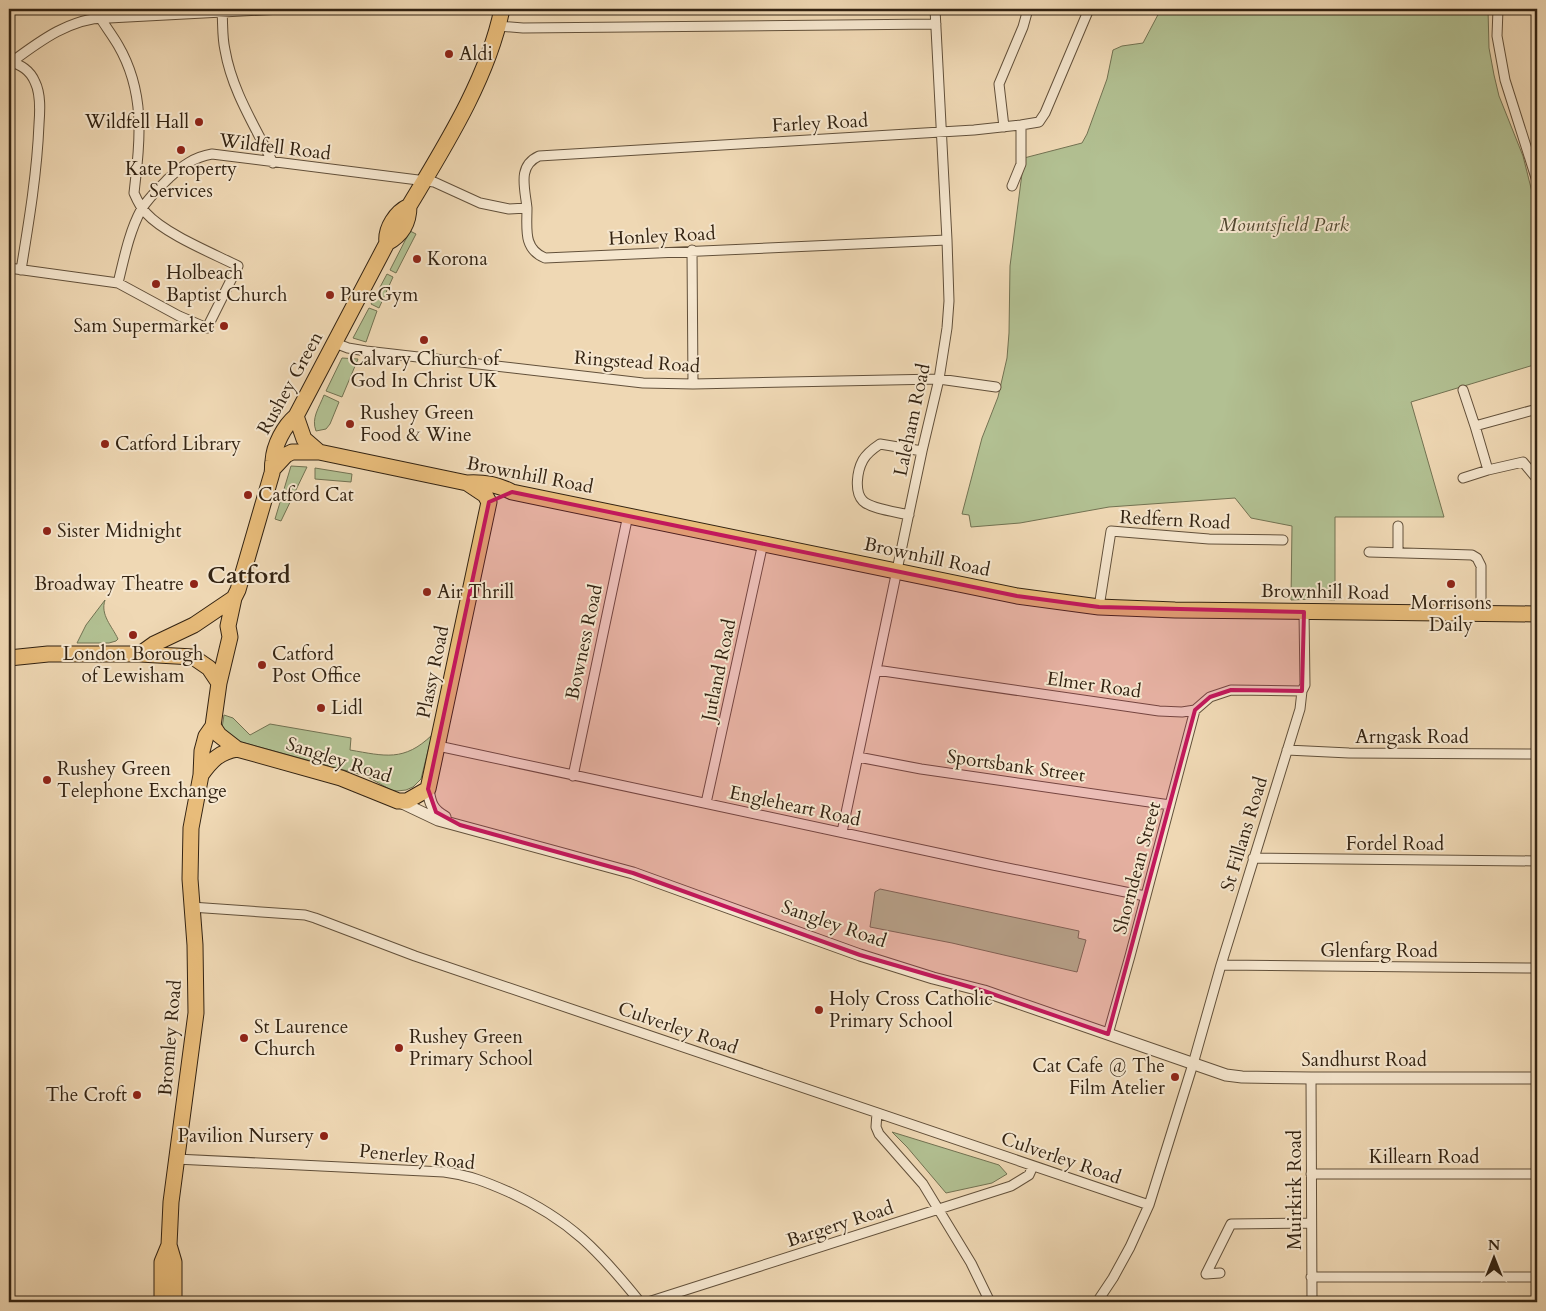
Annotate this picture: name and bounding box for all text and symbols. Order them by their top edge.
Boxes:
place label: Aldi [459,41,493,67]
marker: Aldi [443,48,455,60]
street label: Farley Road [771,107,869,139]
place label: Wildfell Hall [84,109,189,135]
marker: Wildfell Hall [193,116,205,128]
street label: Wildfell Road [217,127,332,167]
marker: Kate Property Services [175,144,187,156]
place label: Kate Property Services [125,156,237,204]
park label: Mountsfield Park [1219,212,1349,238]
street label: Honley Road [608,220,716,252]
place label: Korona [427,246,488,272]
marker: Korona [411,253,423,265]
place label: Holbeach Baptist Church [166,260,288,308]
marker: Holbeach Baptist Church [150,278,162,290]
place label: PureGym [340,282,419,308]
marker: PureGym [324,289,336,301]
place label: Sam Supermarket [73,313,214,339]
marker: Sam Supermarket [218,320,230,332]
street label: Rushey Green [251,327,329,439]
marker: Calvary Church of God In Christ UK [418,334,430,346]
street label: Ringstead Road [573,345,701,379]
place label: Calvary Church of God In Christ UK [349,346,502,394]
street label: Laleham Road [887,361,937,479]
place label: Rushey Green Food & Wine [360,400,474,448]
marker: Rushey Green Food & Wine [344,418,356,430]
place label: Catford Library [115,431,241,457]
marker: Catford Library [99,438,111,450]
street label: Brownhill Road [464,450,596,500]
place label: Catford Cat [258,482,354,508]
marker: Catford Cat [242,489,254,501]
street label: Redfern Road [1119,504,1231,536]
place label: Sister Midnight [57,518,181,544]
marker: Sister Midnight [41,525,53,537]
street label: Brownhill Road [861,531,993,583]
district label: Catford [207,559,291,592]
place label: Broadway Theatre [34,571,184,597]
marker: Broadway Theatre [188,578,200,590]
street label: Brownhill Road [1261,578,1389,606]
marker: Morrisons Daily [1445,578,1457,590]
place label: Air Thrill [437,579,514,605]
street label: Bowness Road [559,582,609,702]
marker: Air Thrill [421,586,433,598]
place label: Morrisons Daily [1410,590,1492,638]
street label: Jutland Road [695,617,742,726]
street label: Plassy Road [411,623,455,721]
marker: London Borough of Lewisham [127,629,139,641]
place label: London Borough of Lewisham [63,641,204,689]
place label: Catford Post Office [272,641,361,689]
marker: Catford Post Office [256,659,268,671]
street label: Elmer Road [1045,666,1143,704]
place label: Lidl [331,695,363,721]
marker: Lidl [315,702,327,714]
street label: Arngask Road [1355,724,1469,750]
street label: Sangley Road [283,731,395,789]
street label: Sportsbank Street [945,743,1087,789]
place label: Rushey Green Telephone Exchange [57,756,227,804]
street label: St Fillans Road [1214,773,1274,895]
marker: Rushey Green Telephone Exchange [41,774,53,786]
street label: Engleheart Road [727,779,863,833]
street label: Shorndean Street [1107,799,1167,937]
street label: Fordel Road [1346,831,1444,857]
street label: Sangley Road [778,894,890,954]
street label: Glenfarg Road [1320,938,1438,964]
street label: Bromley Road [152,979,188,1097]
place label: Holy Cross Catholic Primary School [829,986,993,1034]
street label: Culverley Road [615,995,741,1061]
marker: Holy Cross Catholic Primary School [813,1004,825,1016]
place label: St Laurence Church [254,1014,348,1062]
place label: Rushey Green Primary School [409,1024,533,1072]
marker: St Laurence Church [238,1032,250,1044]
marker: Rushey Green Primary School [393,1042,405,1054]
street label: Sandhurst Road [1301,1047,1427,1073]
place label: Cat Cafe @ The Film Atelier [1032,1053,1165,1101]
marker: Cat Cafe @ The Film Atelier [1169,1071,1181,1083]
place label: The Croft [45,1082,127,1108]
marker: The Croft [131,1089,143,1101]
place label: Pavilion Nursery [178,1123,314,1149]
street label: Culverley Road [998,1125,1124,1191]
marker: Pavilion Nursery [318,1130,330,1142]
street label: Muirkirk Road [1282,1130,1308,1250]
street label: Penerley Road [358,1138,476,1176]
street label: Killearn Road [1369,1144,1479,1170]
street label: Bargery Road [783,1194,897,1254]
north arrow [1468,1234,1518,1284]
text: N [1488,1236,1500,1255]

